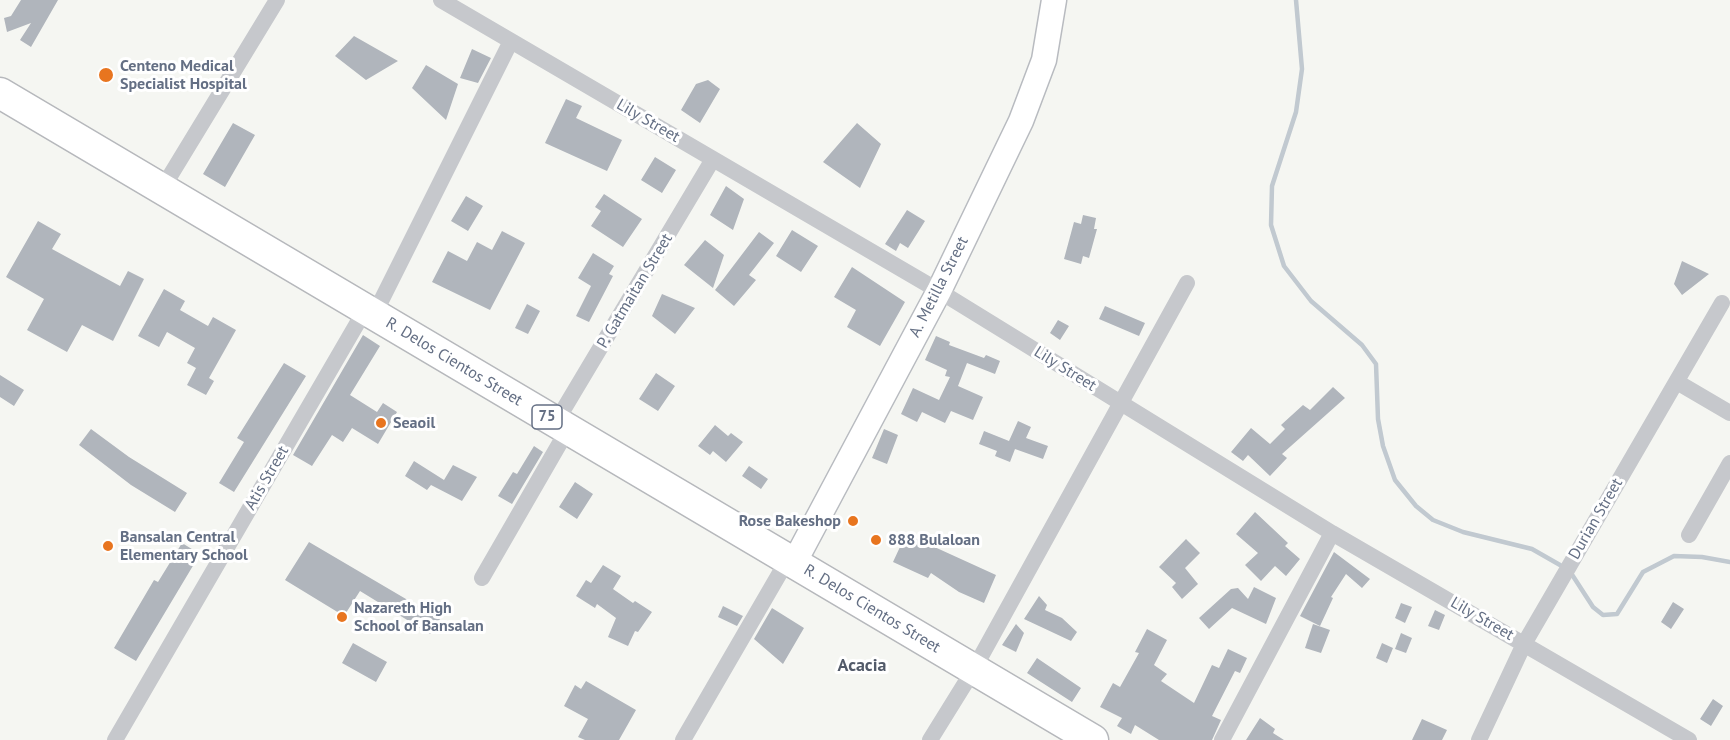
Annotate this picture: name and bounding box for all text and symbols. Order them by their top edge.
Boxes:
place label: Centeno Medical Specialist Hospital [120,56,247,94]
marker: Centeno Medical Specialist Hospital [97,66,115,84]
street label: Lily Street [613,95,683,147]
street label: P. Gatmaitan Street [593,230,677,352]
street label: A. Metilla Street [905,233,973,341]
street label: R. Delos Cientos Street [382,314,526,410]
street label: Lily Street [1030,342,1100,396]
road number: 75 [532,405,562,429]
place label: Seaoil [393,413,435,433]
marker: Seaoil [374,416,388,430]
street label: Atis Street [241,443,293,513]
street label: Durian Street [1565,475,1627,563]
place label: Rose Bakeshop [739,511,841,531]
marker: Rose Bakeshop [846,514,860,528]
place label: Bansalan Central Elementary School [120,527,248,565]
place label: 888 Bulaloan [888,530,980,550]
marker: 888 Bulaloan [869,533,883,547]
marker: Bansalan Central Elementary School [101,539,115,553]
street label: R. Delos Cientos Street [800,561,944,657]
street label: Lily Street [1447,593,1517,645]
place label: Nazareth High School of Bansalan [354,598,484,636]
marker: Nazareth High School of Bansalan [335,610,349,624]
district label: Acacia [838,655,886,677]

